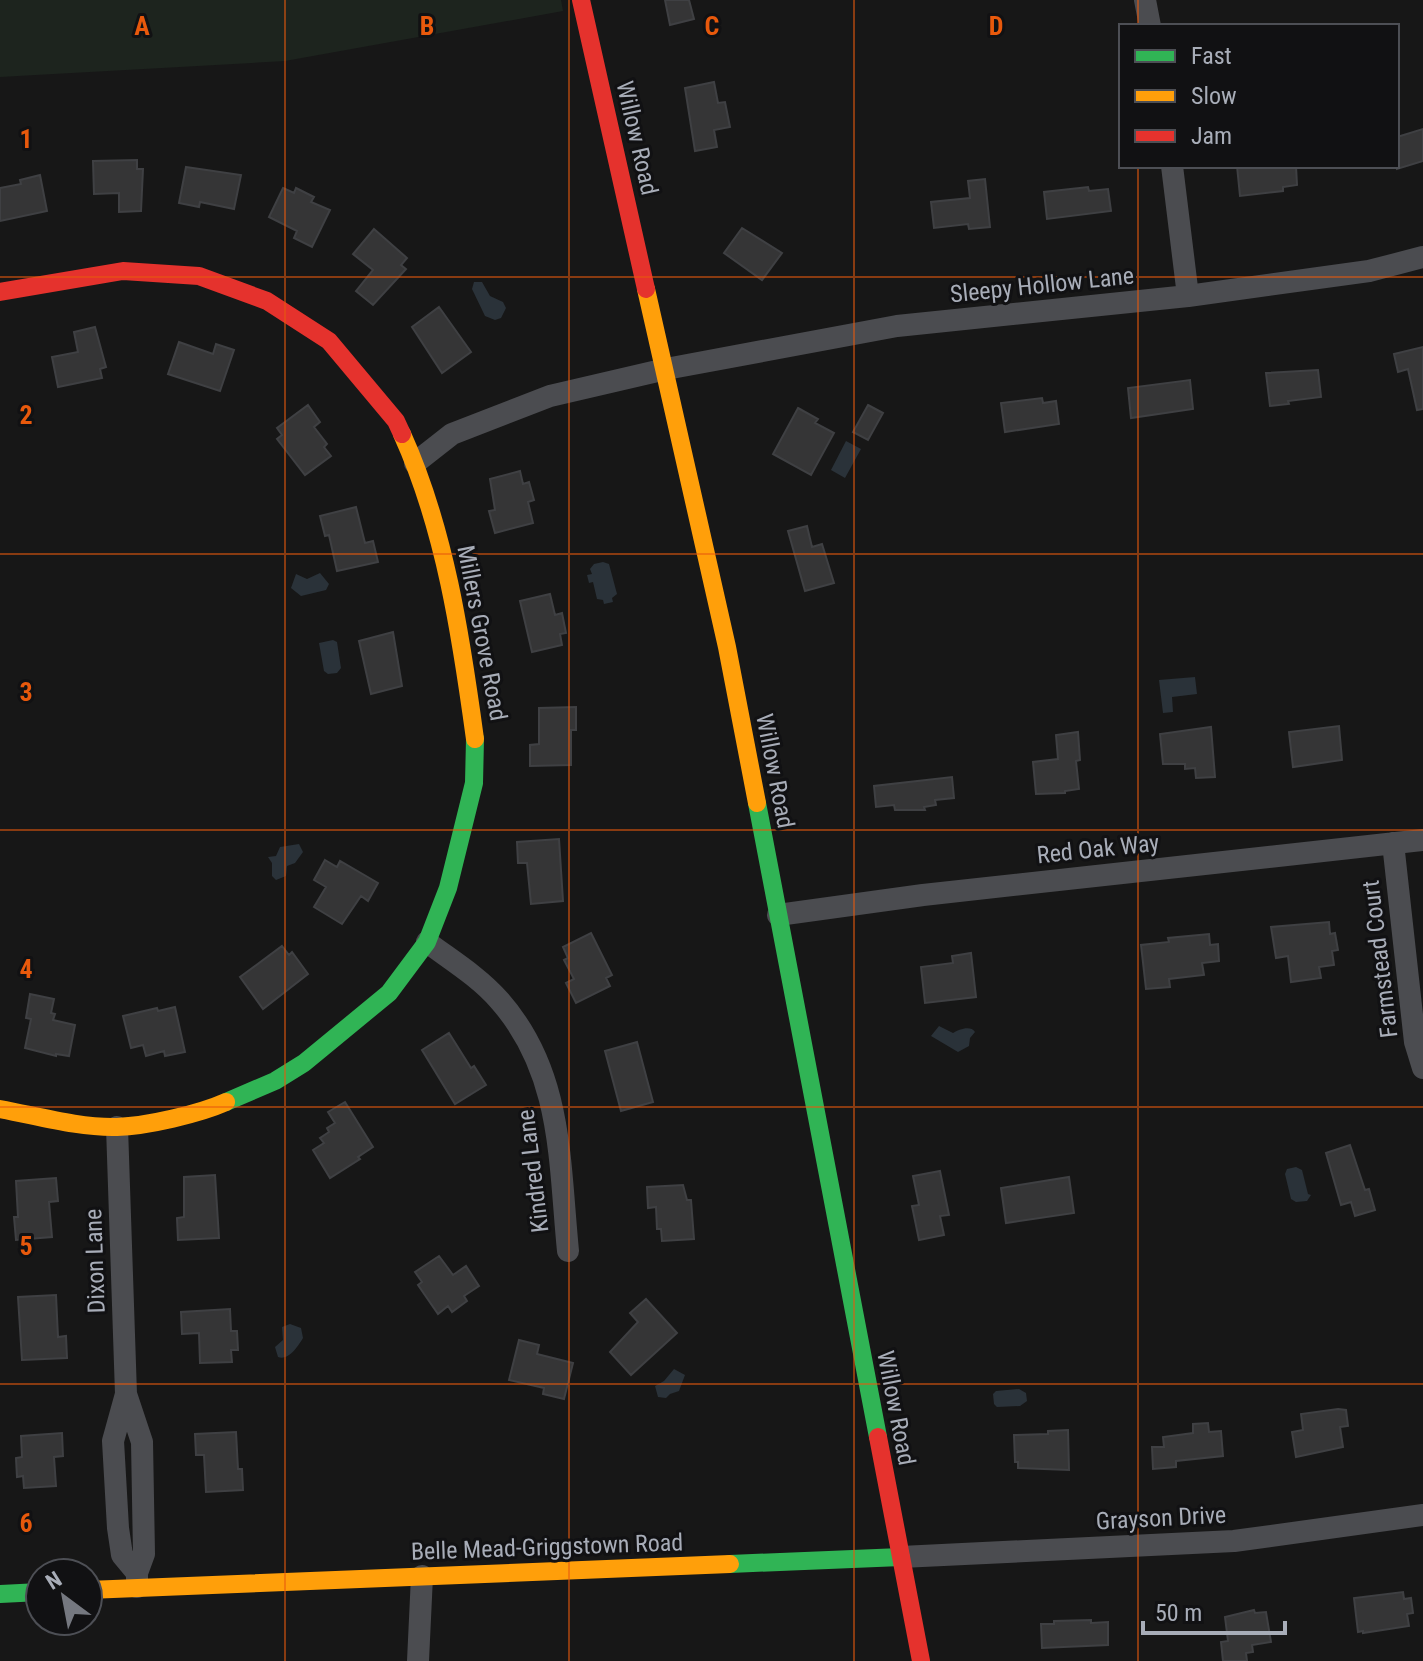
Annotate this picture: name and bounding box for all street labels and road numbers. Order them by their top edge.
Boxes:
street label: Willow Road [610,78,664,198]
street label: Sleepy Hollow Lane [949,261,1135,309]
street label: Millers Grove Road [451,543,513,723]
street label: Willow Road [750,711,800,831]
street label: Red Oak Way [1035,829,1161,869]
street label: Farmstead Court [1356,879,1404,1039]
street label: Kindred Lane [512,1108,554,1234]
street label: Dixon Lane [79,1208,111,1314]
street label: Willow Road [871,1348,921,1468]
street label: Grayson Drive [1095,1501,1227,1535]
street label: Belle Mead-Griggstown Road [410,1528,684,1566]

